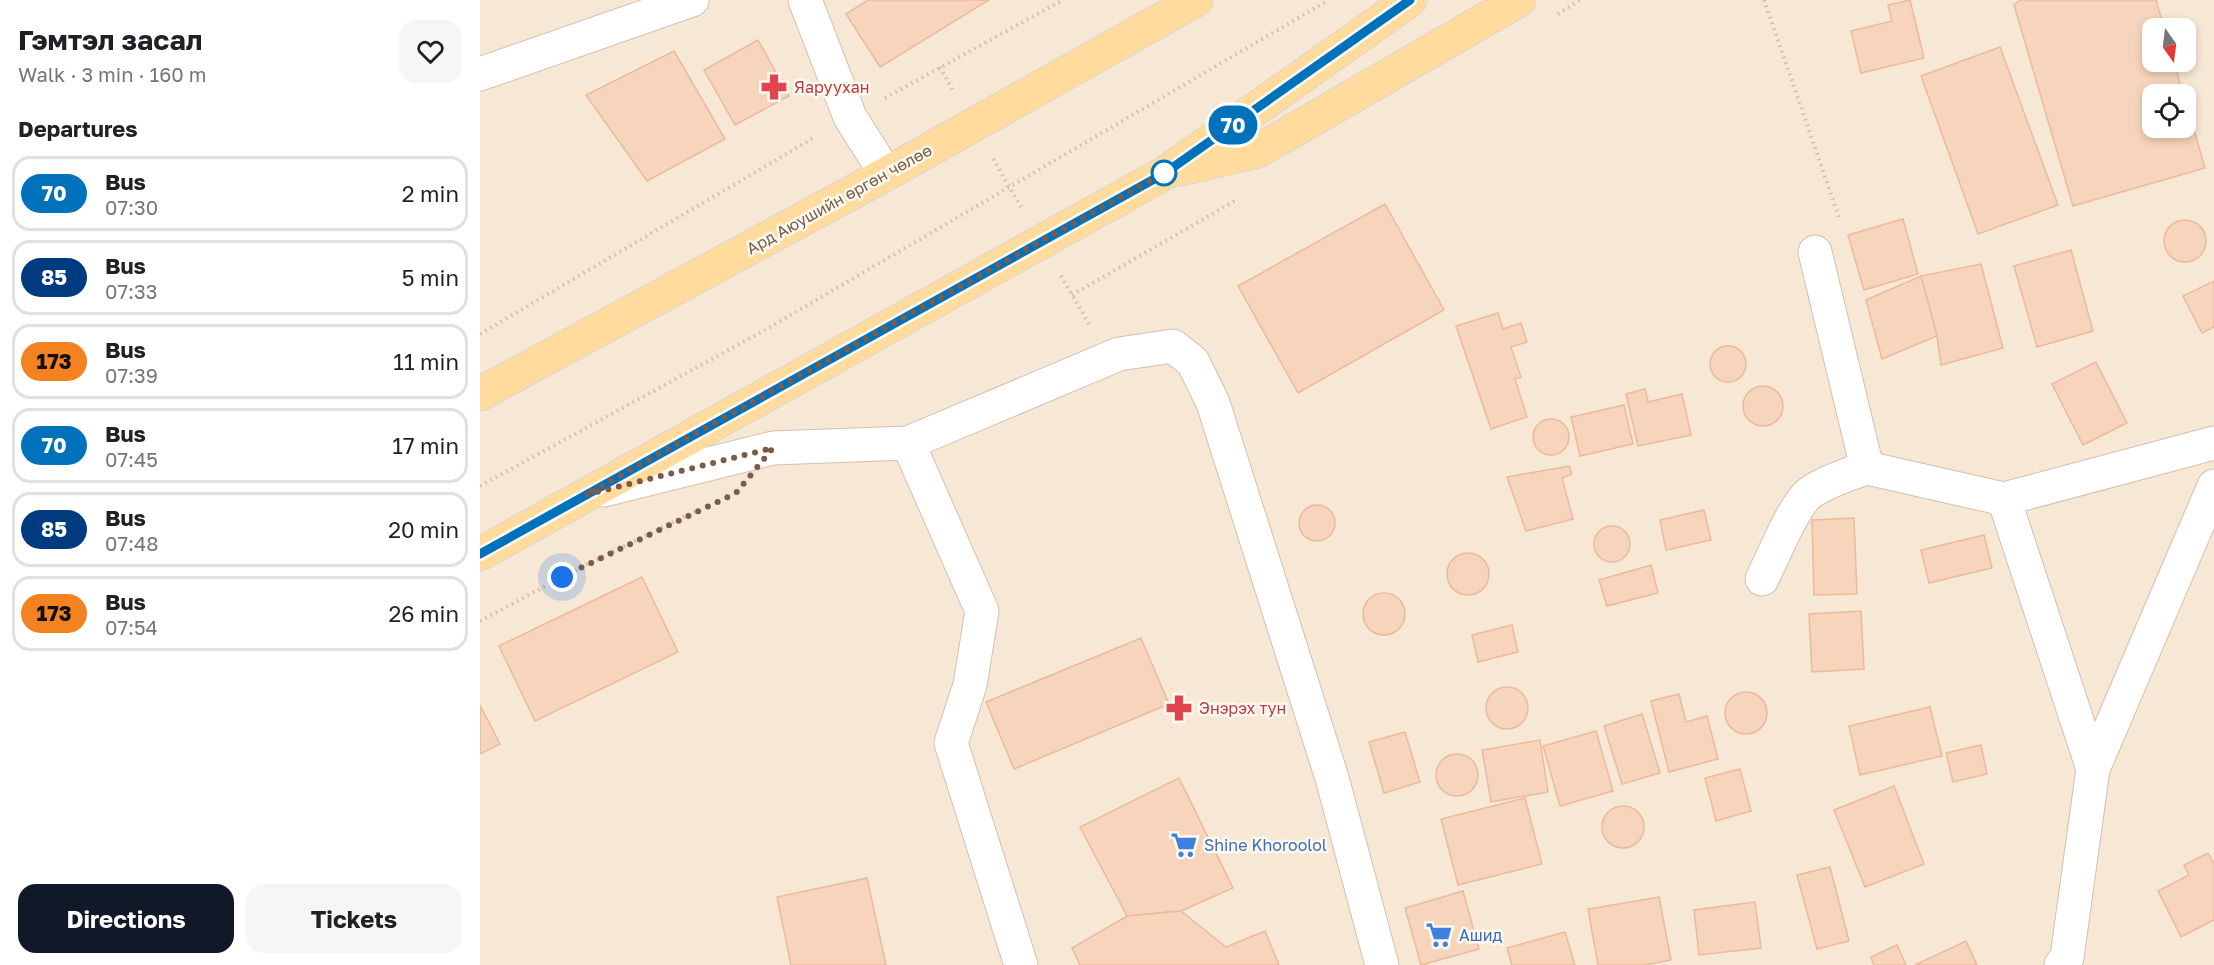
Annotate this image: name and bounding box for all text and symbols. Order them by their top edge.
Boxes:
north arrow [2142,18,2196,72]
map controls [2142,18,2196,138]
button: heart [399,20,462,83]
text: Гэмтэл засал [18,23,202,56]
text: Walk · 3 min · 160 m [18,62,206,86]
pharmacy icon: Яаруухан [759,72,789,102]
place label: Яаруухан [794,77,870,97]
button: locate [2142,84,2196,138]
line badge: 70 [1206,106,1260,144]
text: 70 [1220,112,1246,138]
text: Departures [18,115,137,142]
street label: Ард Аюушийн өргөн чөлөө [743,140,935,258]
unlabelled marker [1151,160,1177,186]
text: Bus [105,168,146,195]
text: 70 [41,180,67,206]
text: 2 min [402,180,459,207]
text: 07:30 [105,195,158,219]
text: Bus [105,252,146,279]
text: 85 [41,264,67,290]
text: 5 min [402,264,459,291]
text: 07:33 [105,279,157,303]
text: Bus [105,336,146,363]
text: 173 [36,348,72,374]
text: 11 min [393,348,459,375]
text: 07:39 [105,363,158,387]
text: Bus [105,420,146,447]
text: 70 [41,432,67,458]
text: 17 min [392,432,459,459]
text: 07:45 [105,447,158,471]
text: Bus [105,504,146,531]
text: 85 [41,516,67,542]
text: 20 min [388,516,459,543]
text: 07:48 [105,531,158,555]
your location [547,562,577,592]
text: Bus [105,588,146,615]
text: 173 [36,600,72,626]
text: 26 min [389,600,459,627]
text: 07:54 [105,615,158,639]
pharmacy icon: Энэрэх тун [1164,693,1194,723]
place label: Энэрэх тун [1199,698,1286,718]
supermarket icon: Shine Khoroolol [1169,830,1199,860]
place label: Shine Khoroolol [1204,835,1327,855]
button: Directions [18,884,234,953]
button: Tickets [246,884,462,953]
supermarket icon: Ашид [1424,920,1454,950]
place label: Ашид [1459,925,1502,945]

